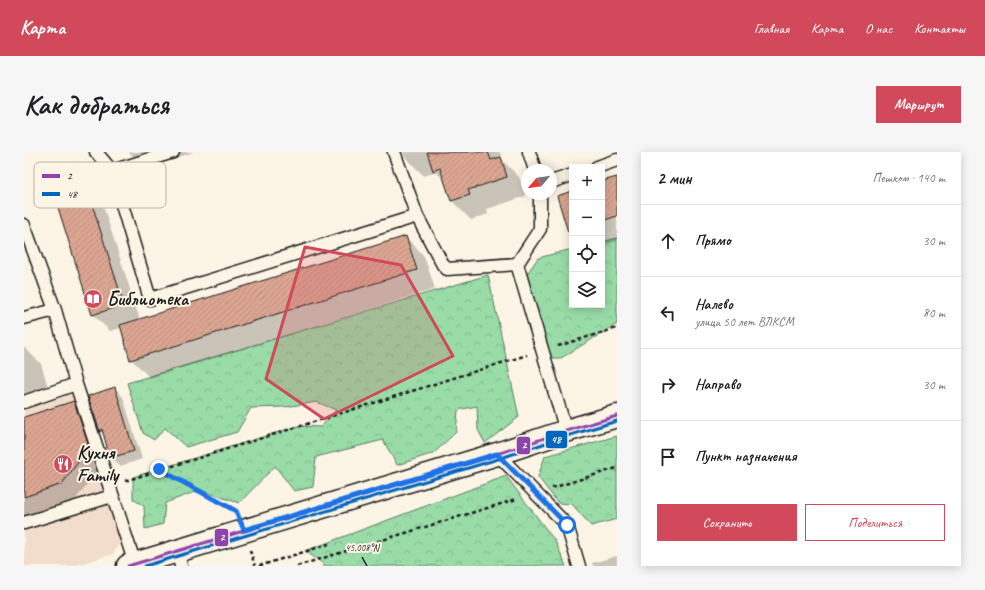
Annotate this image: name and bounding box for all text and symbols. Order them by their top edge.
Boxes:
text: Карта [20,16,65,40]
text: Главная [754,20,789,37]
text: Карта [811,20,843,37]
text: О нас [865,20,892,37]
text: Контакты [914,20,965,37]
button: Маршрут [876,86,961,123]
text: Как добраться [24,87,169,122]
legend [34,162,166,208]
north arrow [521,164,557,200]
map controls [569,164,605,308]
button: + [569,164,605,200]
text: 2 мин [657,168,692,189]
text: 2 [67,169,73,183]
text: Пешком · 140 m [872,170,945,186]
text: 48 [67,187,78,201]
button: − [569,200,605,236]
icon: ahead [657,230,679,252]
text: Прямо [695,231,731,250]
text: 30 m [923,233,945,249]
button: locate [569,236,605,272]
button: layers [569,272,605,308]
place label: Библиотека [107,287,190,311]
library icon: Библиотека [82,288,104,310]
text: Налево [695,295,733,314]
icon: left [657,302,679,324]
text: 80 m [923,305,945,321]
text: улица 50 лет ВЛКСМ [695,314,794,330]
icon: right [657,374,679,396]
text: Направо [695,375,741,394]
text: 30 m [923,377,945,393]
line badge: 48 [545,430,568,449]
text: 48 [551,432,563,446]
line badge: 2 [516,436,531,455]
text: 2 [522,438,528,452]
place label: Кухня Family [77,441,121,487]
icon: arrive [657,446,679,468]
text: Пункт назначения [695,447,797,466]
restaurant icon: Кухня Family [52,453,74,475]
route end [150,460,168,478]
button: Сохранить [657,504,797,541]
button: Поделиться [805,504,945,541]
route start [558,516,576,534]
line badge: 2 [214,528,229,547]
text: 2 [220,530,226,544]
text: 45.008°N [345,541,381,554]

